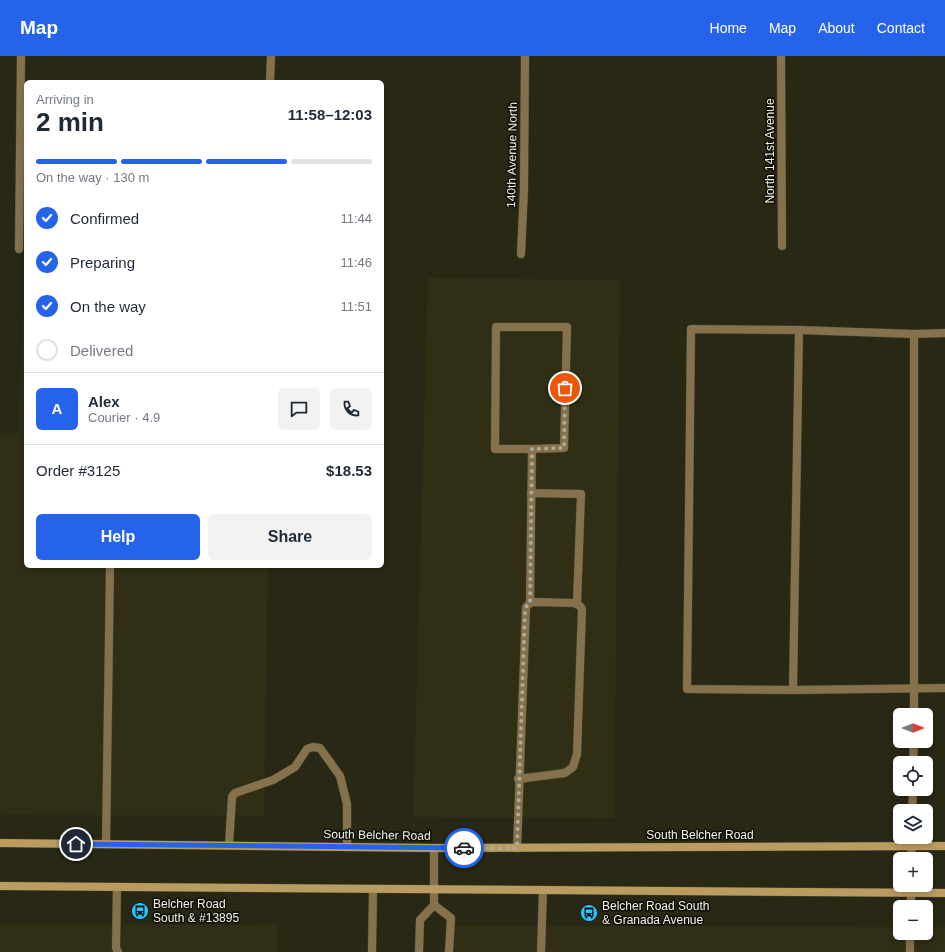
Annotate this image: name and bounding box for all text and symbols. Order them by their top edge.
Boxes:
text: Map [20,17,58,38]
text: Home [710,20,747,36]
text: Map [769,20,796,36]
text: About [818,20,855,36]
text: Contact [877,20,925,36]
text: Arriving in [36,92,94,107]
street label: North 141st Avenue [763,98,777,204]
street label: 140th Avenue North [504,102,520,208]
text: 11:58–12:03 [288,106,372,123]
text: 2 min [36,107,104,137]
text: On the way · 130 m [36,170,149,185]
icon: check [36,207,58,229]
text: Confirmed [70,210,139,227]
text: 11:44 [340,211,372,226]
icon: check [36,251,58,273]
text: Preparing [70,254,135,271]
text: 11:46 [340,255,372,270]
icon: check [36,295,58,317]
text: On the way [70,298,146,315]
text: 11:51 [340,299,372,314]
text: Delivered [70,342,133,359]
pin [548,371,582,405]
icon: bag [554,377,576,399]
button: chat [278,388,320,430]
button: phone [330,388,372,430]
text: Alex [88,393,120,410]
text: A [52,400,62,417]
text: Courier · 4.9 [88,410,160,425]
text: Order #3125 [36,462,120,479]
text: $18.53 [326,462,372,479]
button: Help [36,514,200,560]
button: Share [208,514,372,560]
north arrow [893,708,933,748]
map controls [893,708,933,940]
button: locate [893,756,933,796]
button: layers [893,804,933,844]
pin [59,827,93,861]
street label: South Belcher Road [323,827,431,843]
courier [444,828,484,868]
street label: South Belcher Road [646,828,754,842]
icon: home [65,833,87,855]
icon: car [453,837,475,859]
button: + [893,852,933,892]
place label: Belcher Road South & #13895 [153,897,239,925]
place label: Belcher Road South & Granada Avenue [602,899,709,927]
button: − [893,900,933,940]
bus stop icon: Belcher Road South & #13895 [130,901,150,921]
bus stop icon: Belcher Road South & Granada Avenue [579,903,599,923]

